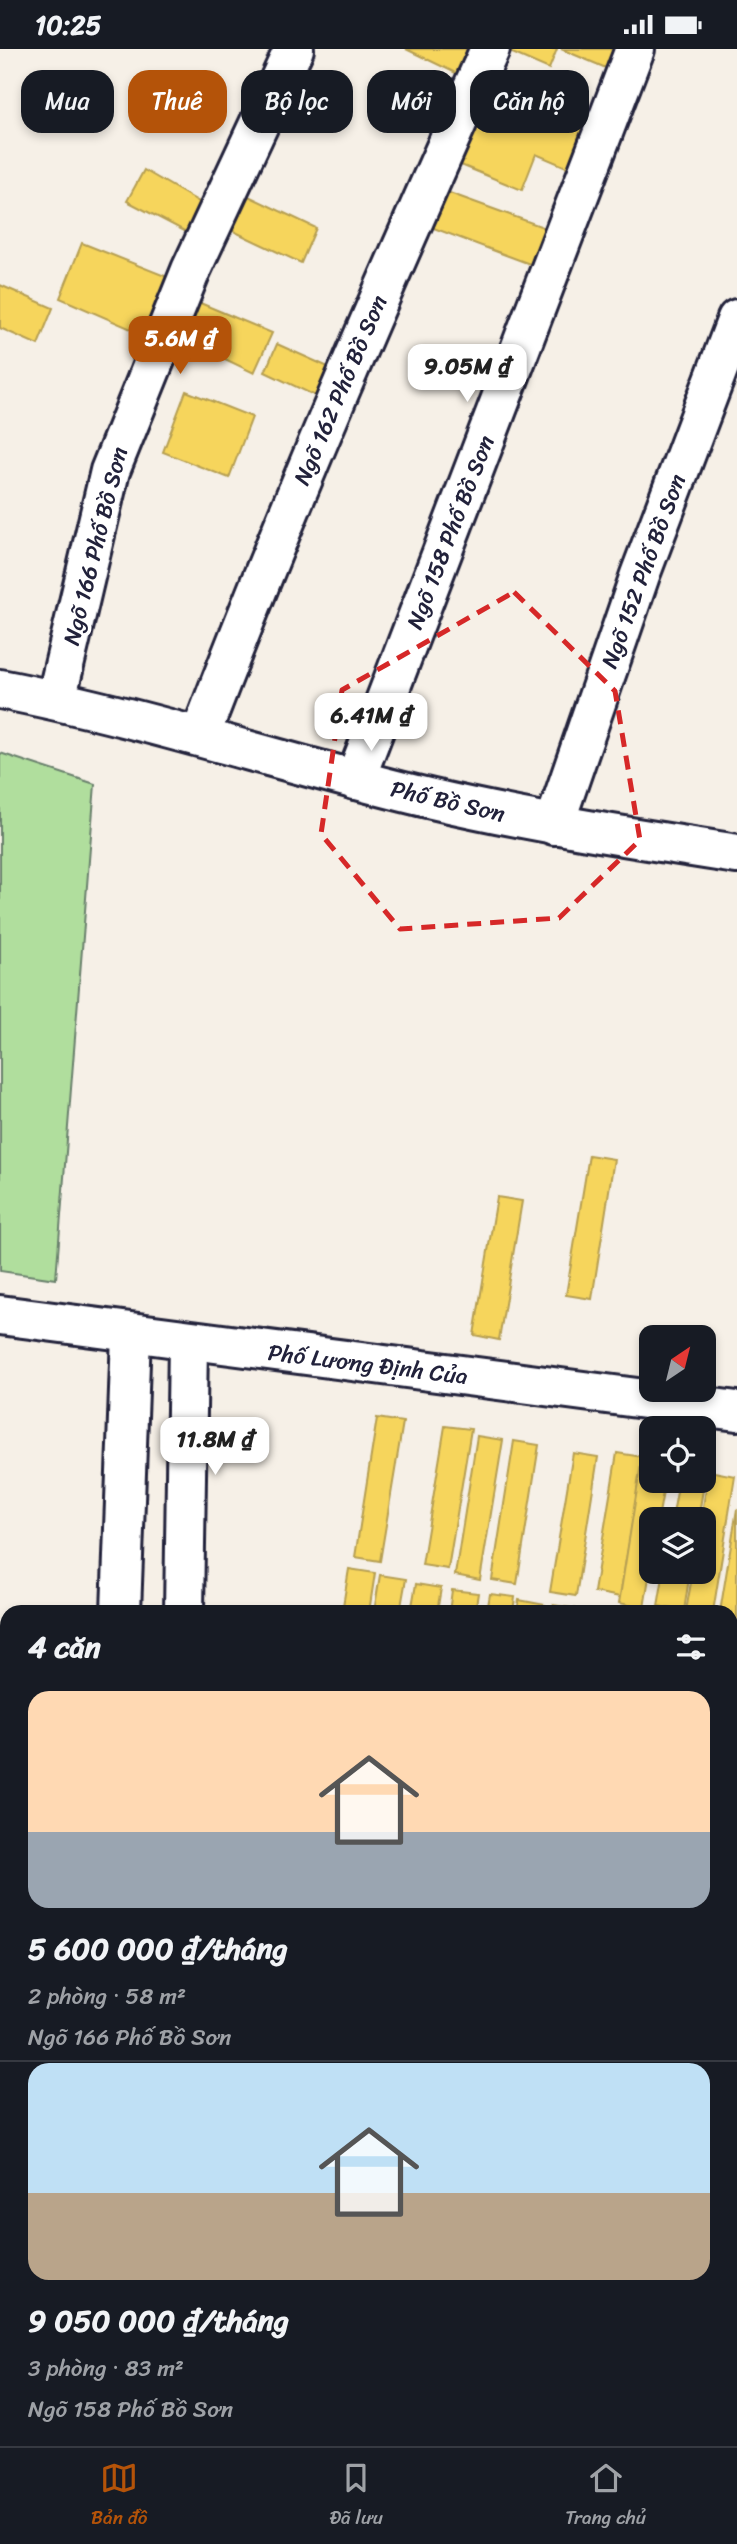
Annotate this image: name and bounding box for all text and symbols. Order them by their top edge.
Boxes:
text: 10:25 [35,2,101,48]
chip: Mua [21,70,114,133]
chip: Thuê [128,70,227,133]
chip: Bộ lọc [241,70,353,133]
chip: Mới [367,70,456,133]
chip: Căn hộ [470,70,589,133]
street label: Ngõ 162 Phố Bồ Sơn [282,288,399,492]
pin: 5.6M ₫ [123,317,237,376]
text: 5.6M ₫ [145,318,215,359]
pin: 9.05M ₫ [402,345,532,404]
text: 9.05M ₫ [424,346,510,387]
street label: Ngõ 158 Phố Bồ Sơn [395,429,506,635]
street label: Ngõ 166 Phố Bồ Sơn [51,442,140,650]
street label: Ngõ 152 Phố Bồ Sơn [589,468,698,674]
pin: 6.41M ₫ [306,693,436,753]
text: 6.41M ₫ [330,695,412,736]
street label: Phố Bồ Sơn [387,768,509,835]
north arrow [639,1325,716,1402]
map controls [639,1325,716,1584]
street label: Phố Lương Định Của [266,1332,470,1397]
button: locate [639,1416,716,1493]
pin: 11.8M ₫ [150,1417,280,1477]
text: 11.8M ₫ [176,1419,254,1460]
button: layers [639,1507,716,1584]
text: 4 căn [28,1620,101,1674]
icon: filters [672,1628,710,1666]
icon: home [306,1737,432,1863]
text: 5 600 000 ₫/tháng [28,1922,288,1976]
text: 2 phòng · 58 m² [28,1976,186,2017]
text: Ngõ 166 Phố Bồ Sơn [28,2017,231,2058]
icon: home [306,2109,432,2235]
text: 9 050 000 ₫/tháng [28,2294,289,2348]
text: 3 phòng · 83 m² [28,2348,184,2389]
text: Ngõ 158 Phố Bồ Sơn [28,2389,233,2430]
tab: Bản đồ [91,2459,147,2534]
tab: Đã lưu [330,2459,383,2534]
tab: Trang chủ [565,2459,646,2534]

